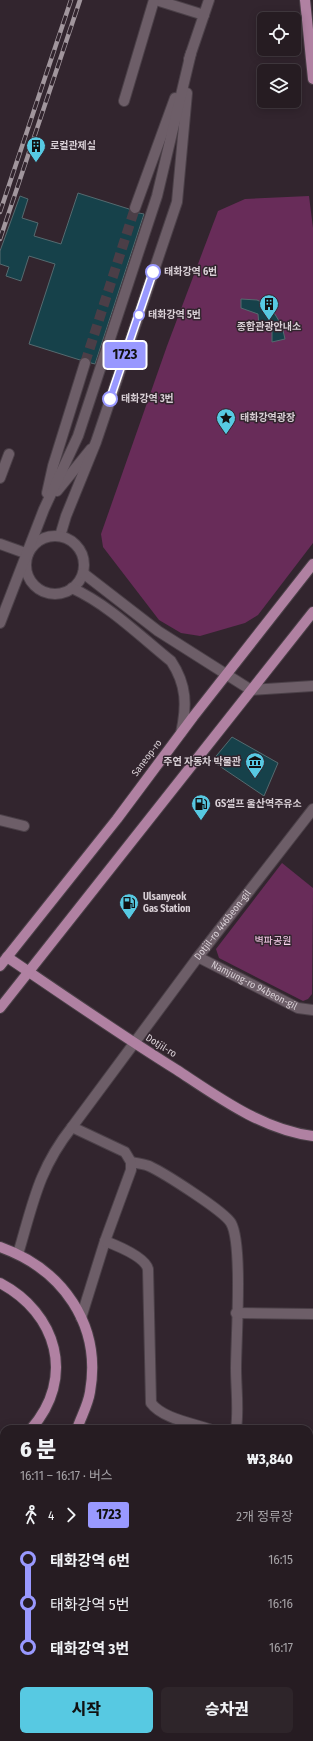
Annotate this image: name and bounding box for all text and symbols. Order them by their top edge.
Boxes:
map controls [257,12,301,108]
button: locate [257,12,301,56]
button: layers [257,64,301,108]
building icon: 로컬관제실 [25,135,47,163]
place label: 로컬관제실 [50,140,96,152]
marker: 태화강역 6번 [145,264,161,280]
place label: 태화강역 6번 [164,266,217,278]
building icon: 종합관광안내소 [258,293,280,321]
marker: 태화강역 5번 [133,309,145,321]
place label: 태화강역 5번 [148,309,201,321]
place label: 종합관광안내소 [237,320,301,333]
line badge: 1723 [97,342,153,368]
text: 1723 [113,346,137,363]
marker: 태화강역 3번 [102,391,118,407]
place label: 태화강역 3번 [121,393,174,405]
place icon: 태화강역광장 [215,407,237,435]
place label: 태화강역광장 [240,412,295,424]
street label: Saneop-ro [129,737,165,779]
museum icon: 주연 자동차 박물관 [244,751,266,779]
place label: 주연 자동차 박물관 [163,756,241,768]
fuel station icon: GS셀프 울산역주유소 [190,793,212,821]
place label: GS셀프 울산역주유소 [215,798,302,810]
street label: Dotjil-ro 446beon-gil [192,887,254,963]
place label: Ulsanyeok Gas Station [143,891,191,915]
fuel station icon: Ulsanyeok Gas Station [118,892,140,920]
park label: 벽파공원 [255,935,291,947]
street label: Namjung-ro 94beon-gil [209,959,299,1013]
street label: Dotjil-ro [143,1032,179,1060]
text: 6 분 [20,1436,56,1463]
text: ₩3,840 [247,1450,293,1468]
text: 16:11 – 16:17 · 버스 [20,1468,113,1483]
icon: walk [20,1504,42,1526]
icon: forward [60,1504,82,1526]
text: 1723 [96,1506,121,1523]
text: 4 [48,1508,54,1523]
text: 2개 정류장 [236,1509,293,1524]
text: 태화강역 6번 [50,1552,130,1570]
text: 16:15 [268,1552,293,1567]
text: 태화강역 5번 [50,1596,129,1614]
text: 16:16 [268,1596,293,1611]
text: 태화강역 3번 [50,1640,129,1658]
text: 16:17 [269,1640,293,1655]
button: 시작 [20,1687,153,1733]
button: 승차권 [161,1687,293,1733]

